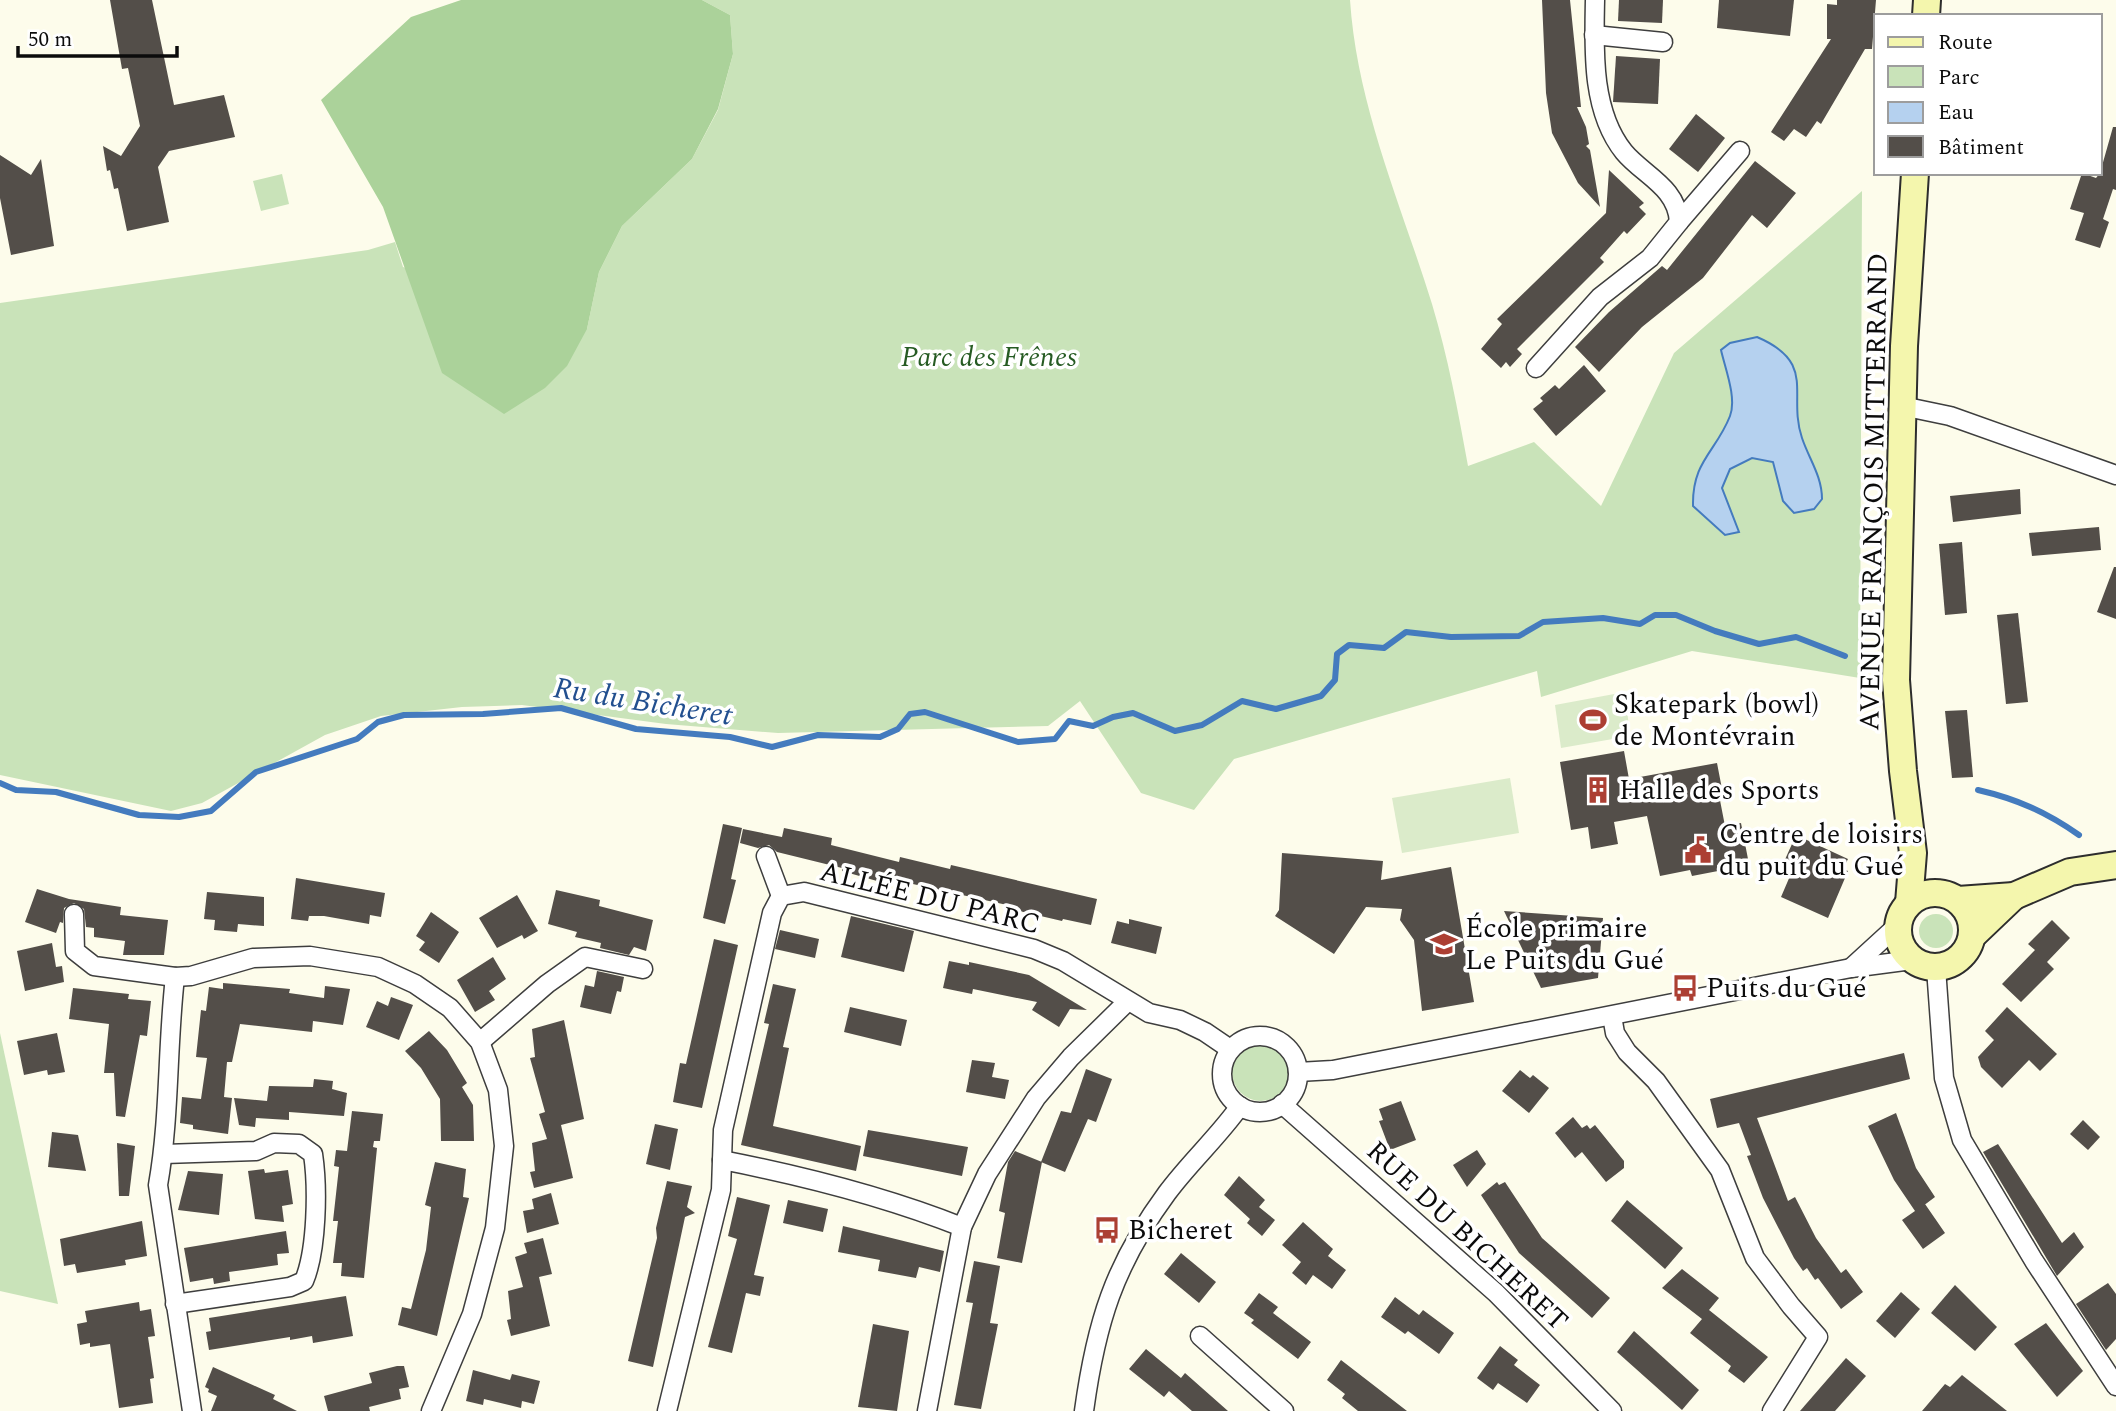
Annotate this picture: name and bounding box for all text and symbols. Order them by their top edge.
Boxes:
scale bar [18,14,177,58]
legend [1874,14,2102,175]
text: 50 m [28,24,72,56]
text: Route [1938,27,1993,59]
text: Parc [1938,62,1980,94]
text: Eau [1938,97,1974,129]
text: Bâtiment [1938,132,2024,164]
street label: AVENUE FRANÇOIS MITTERRAND [1848,253,1900,731]
park label: Parc des Frênes [901,336,1077,379]
water label: Ru du Bicheret [550,665,736,739]
place label: Skatepark (bowl) de Montévrain [1614,683,1819,758]
sports icon: Skatepark (bowl) de Montévrain [1578,705,1608,735]
place label: Halle des Sports [1619,769,1820,812]
building icon: Halle des Sports [1583,775,1613,805]
place label: Centre de loisirs du puit du Gué [1719,813,1923,888]
public building icon: Centre de loisirs du puit du Gué [1683,835,1713,865]
street label: ALLÉE DU PARC [815,850,1045,946]
place label: École primaire Le Puits du Gué [1465,907,1664,982]
school or university icon: École primaire Le Puits du Gué [1429,929,1459,959]
place label: Puits du Gué [1706,967,1866,1010]
bus stop icon: Puits du Gué [1670,973,1700,1003]
street label: RUE DU BICHERET [1356,1131,1578,1341]
place label: Bicheret [1128,1209,1233,1252]
bus stop icon: Bicheret [1092,1215,1122,1245]

